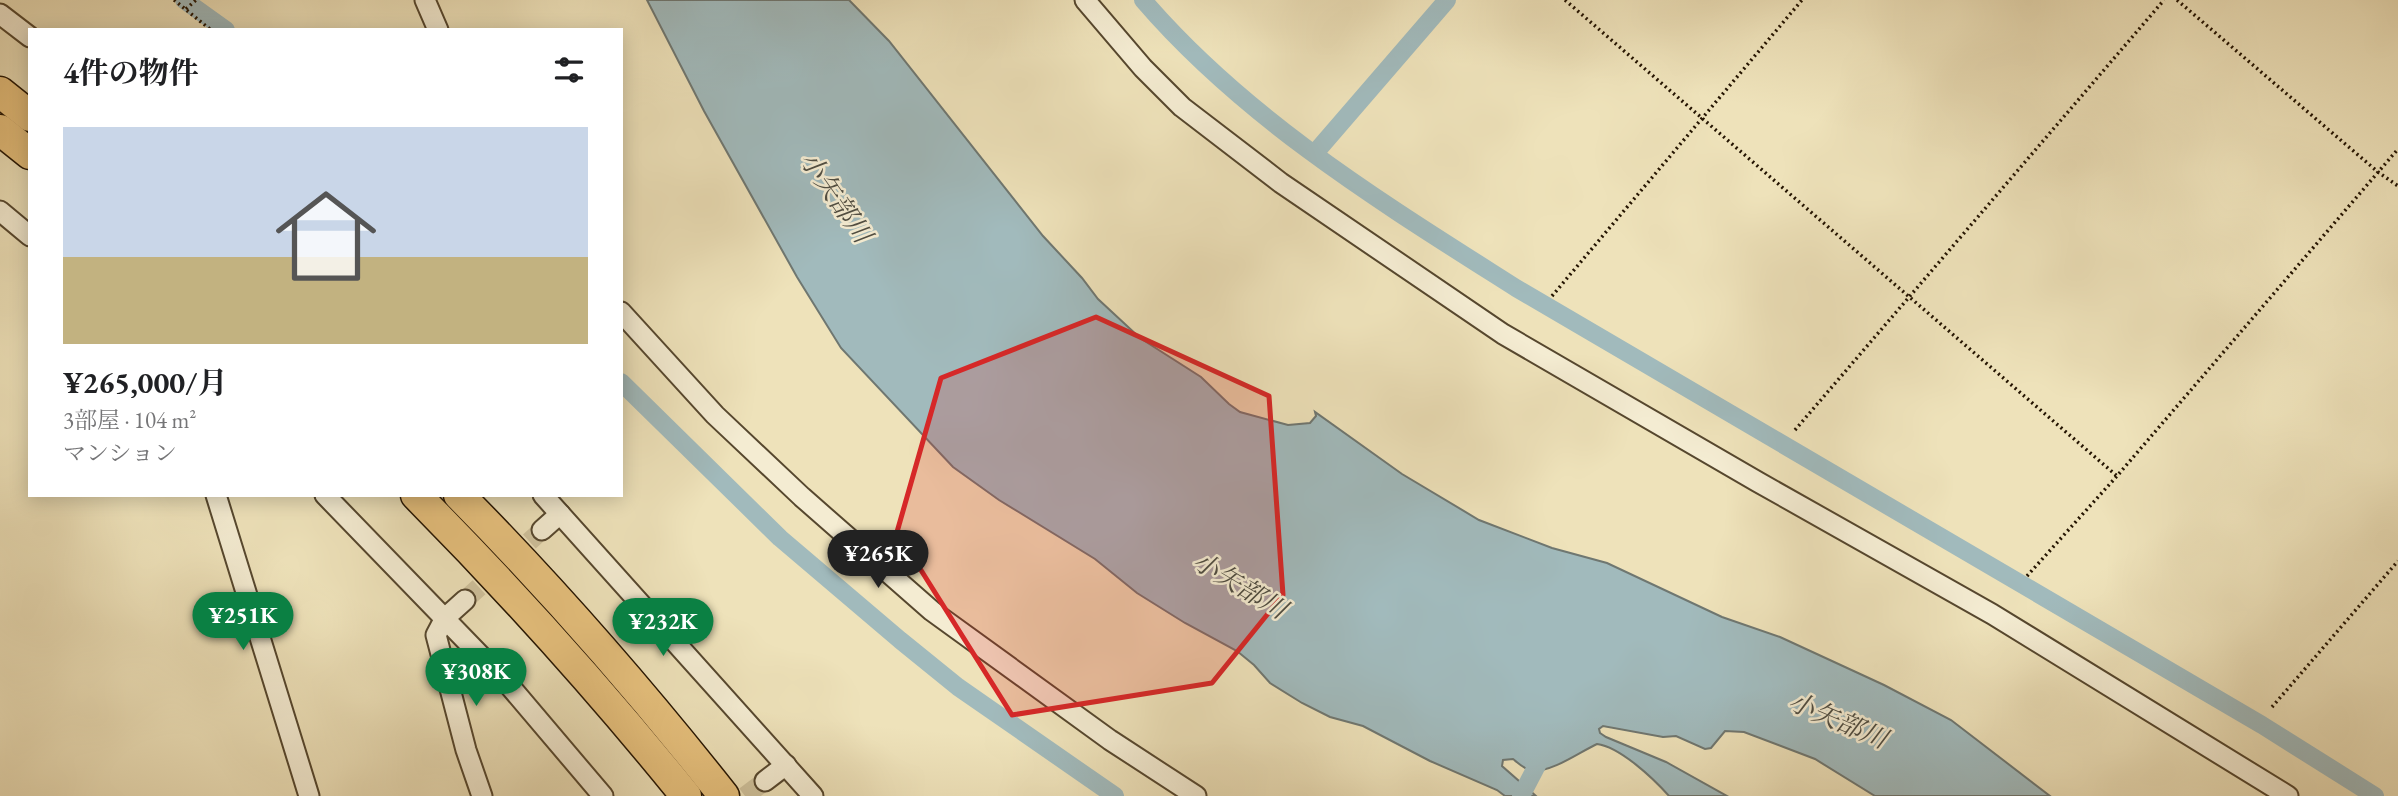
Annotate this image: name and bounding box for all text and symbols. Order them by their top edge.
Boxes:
icon: filters [550,51,588,89]
text: 4件の物件 [63,53,199,92]
water label: 小矢部川 [792,145,881,252]
icon: home [263,173,389,299]
text: ¥265,000/月 [63,363,227,402]
text: 3部屋 · 104 m² [63,405,196,435]
text: マンション [63,438,177,468]
pin: ¥265K [829,530,927,590]
text: ¥265K [843,538,913,568]
water label: 小矢部川 [1187,544,1296,628]
pin: ¥251K [194,592,292,652]
pin: ¥232K [614,598,712,658]
text: ¥251K [208,600,278,630]
text: ¥232K [628,606,698,636]
pin: ¥308K [427,648,525,708]
text: ¥308K [441,656,511,686]
water label: 小矢部川 [1783,684,1895,757]

